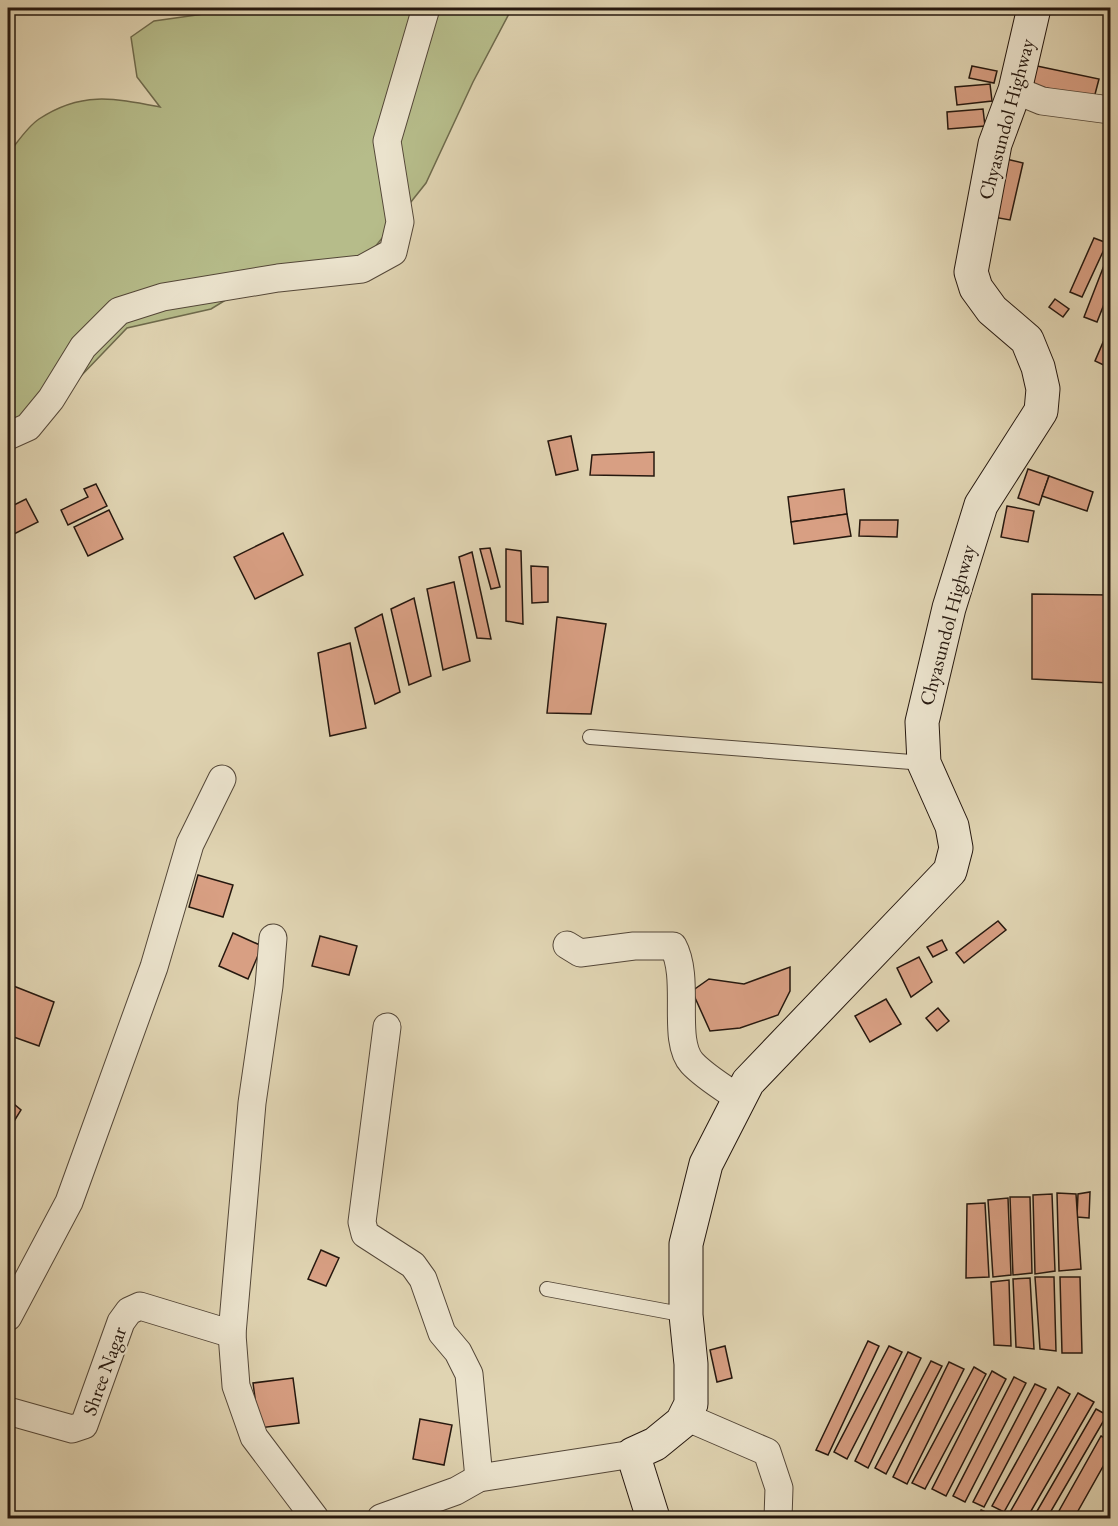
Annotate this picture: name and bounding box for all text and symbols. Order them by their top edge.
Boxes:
street label: Chyasundol Highway [972,35,1040,202]
street label: Chyasundol Highway [913,541,981,708]
street label: Shree Nagar [76,1323,132,1419]

